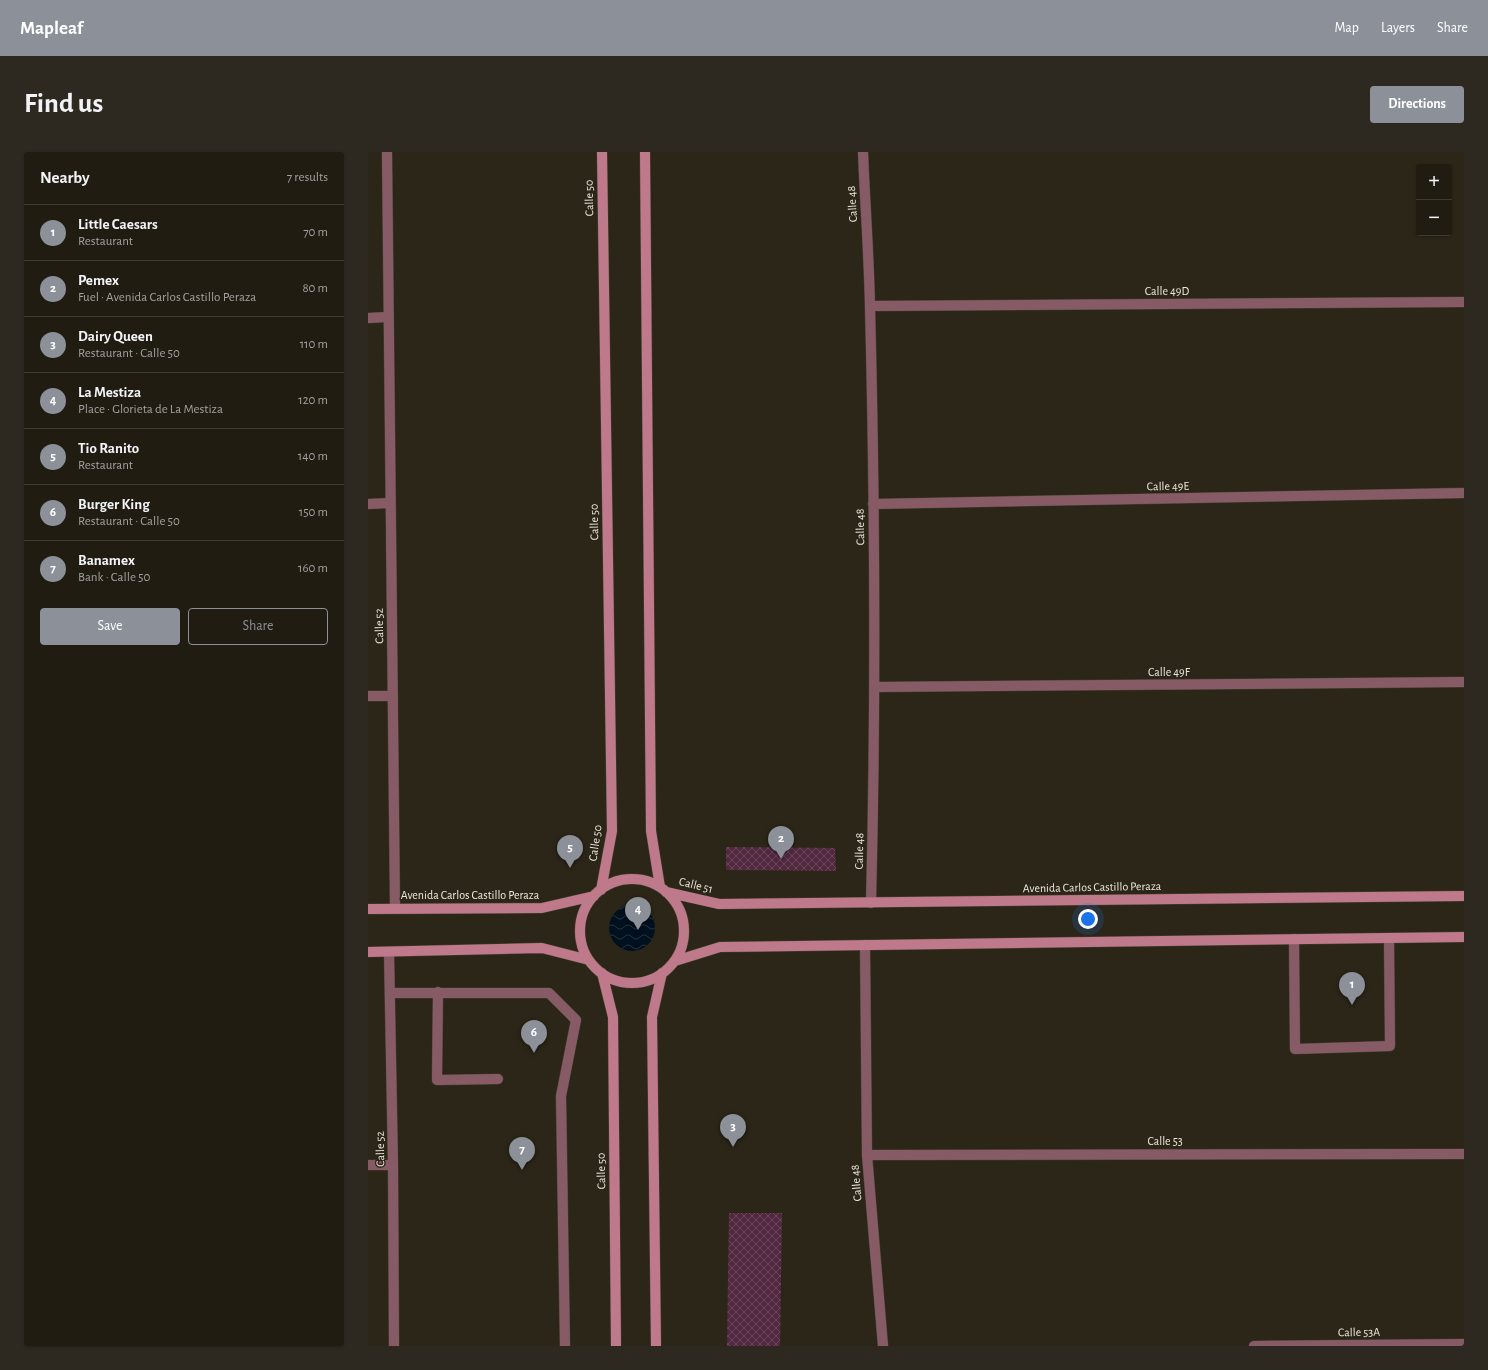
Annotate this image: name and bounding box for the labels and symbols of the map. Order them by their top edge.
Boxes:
street label: Calle 50 [583,180,595,216]
street label: Calle 48 [845,185,859,223]
street label: Calle 49D [1145,285,1189,297]
street label: Calle 49E [1147,480,1190,492]
street label: Calle 50 [588,504,600,540]
street label: Calle 48 [854,508,866,545]
street label: Calle 52 [373,608,385,644]
street label: Calle 49F [1148,666,1191,678]
street label: Calle 50 [587,824,603,862]
pin: 2 [768,826,794,859]
street label: Calle 48 [853,832,865,869]
pin: 5 [557,835,583,868]
street label: Calle 51 [678,875,714,895]
street label: Avenida Carlos Castillo Peraza [1023,880,1162,894]
street label: Avenida Carlos Castillo Peraza [401,889,540,901]
pin: 4 [625,897,651,930]
your location [1078,909,1098,929]
pin: 1 [1339,972,1365,1005]
pin: 6 [521,1020,547,1053]
pin: 3 [720,1114,746,1147]
street label: Calle 52 [374,1131,386,1167]
street label: Calle 53 [1147,1135,1183,1147]
pin: 7 [509,1137,535,1170]
street label: Calle 50 [595,1153,607,1189]
street label: Calle 48 [848,1164,864,1202]
street label: Calle 53A [1338,1326,1380,1338]

